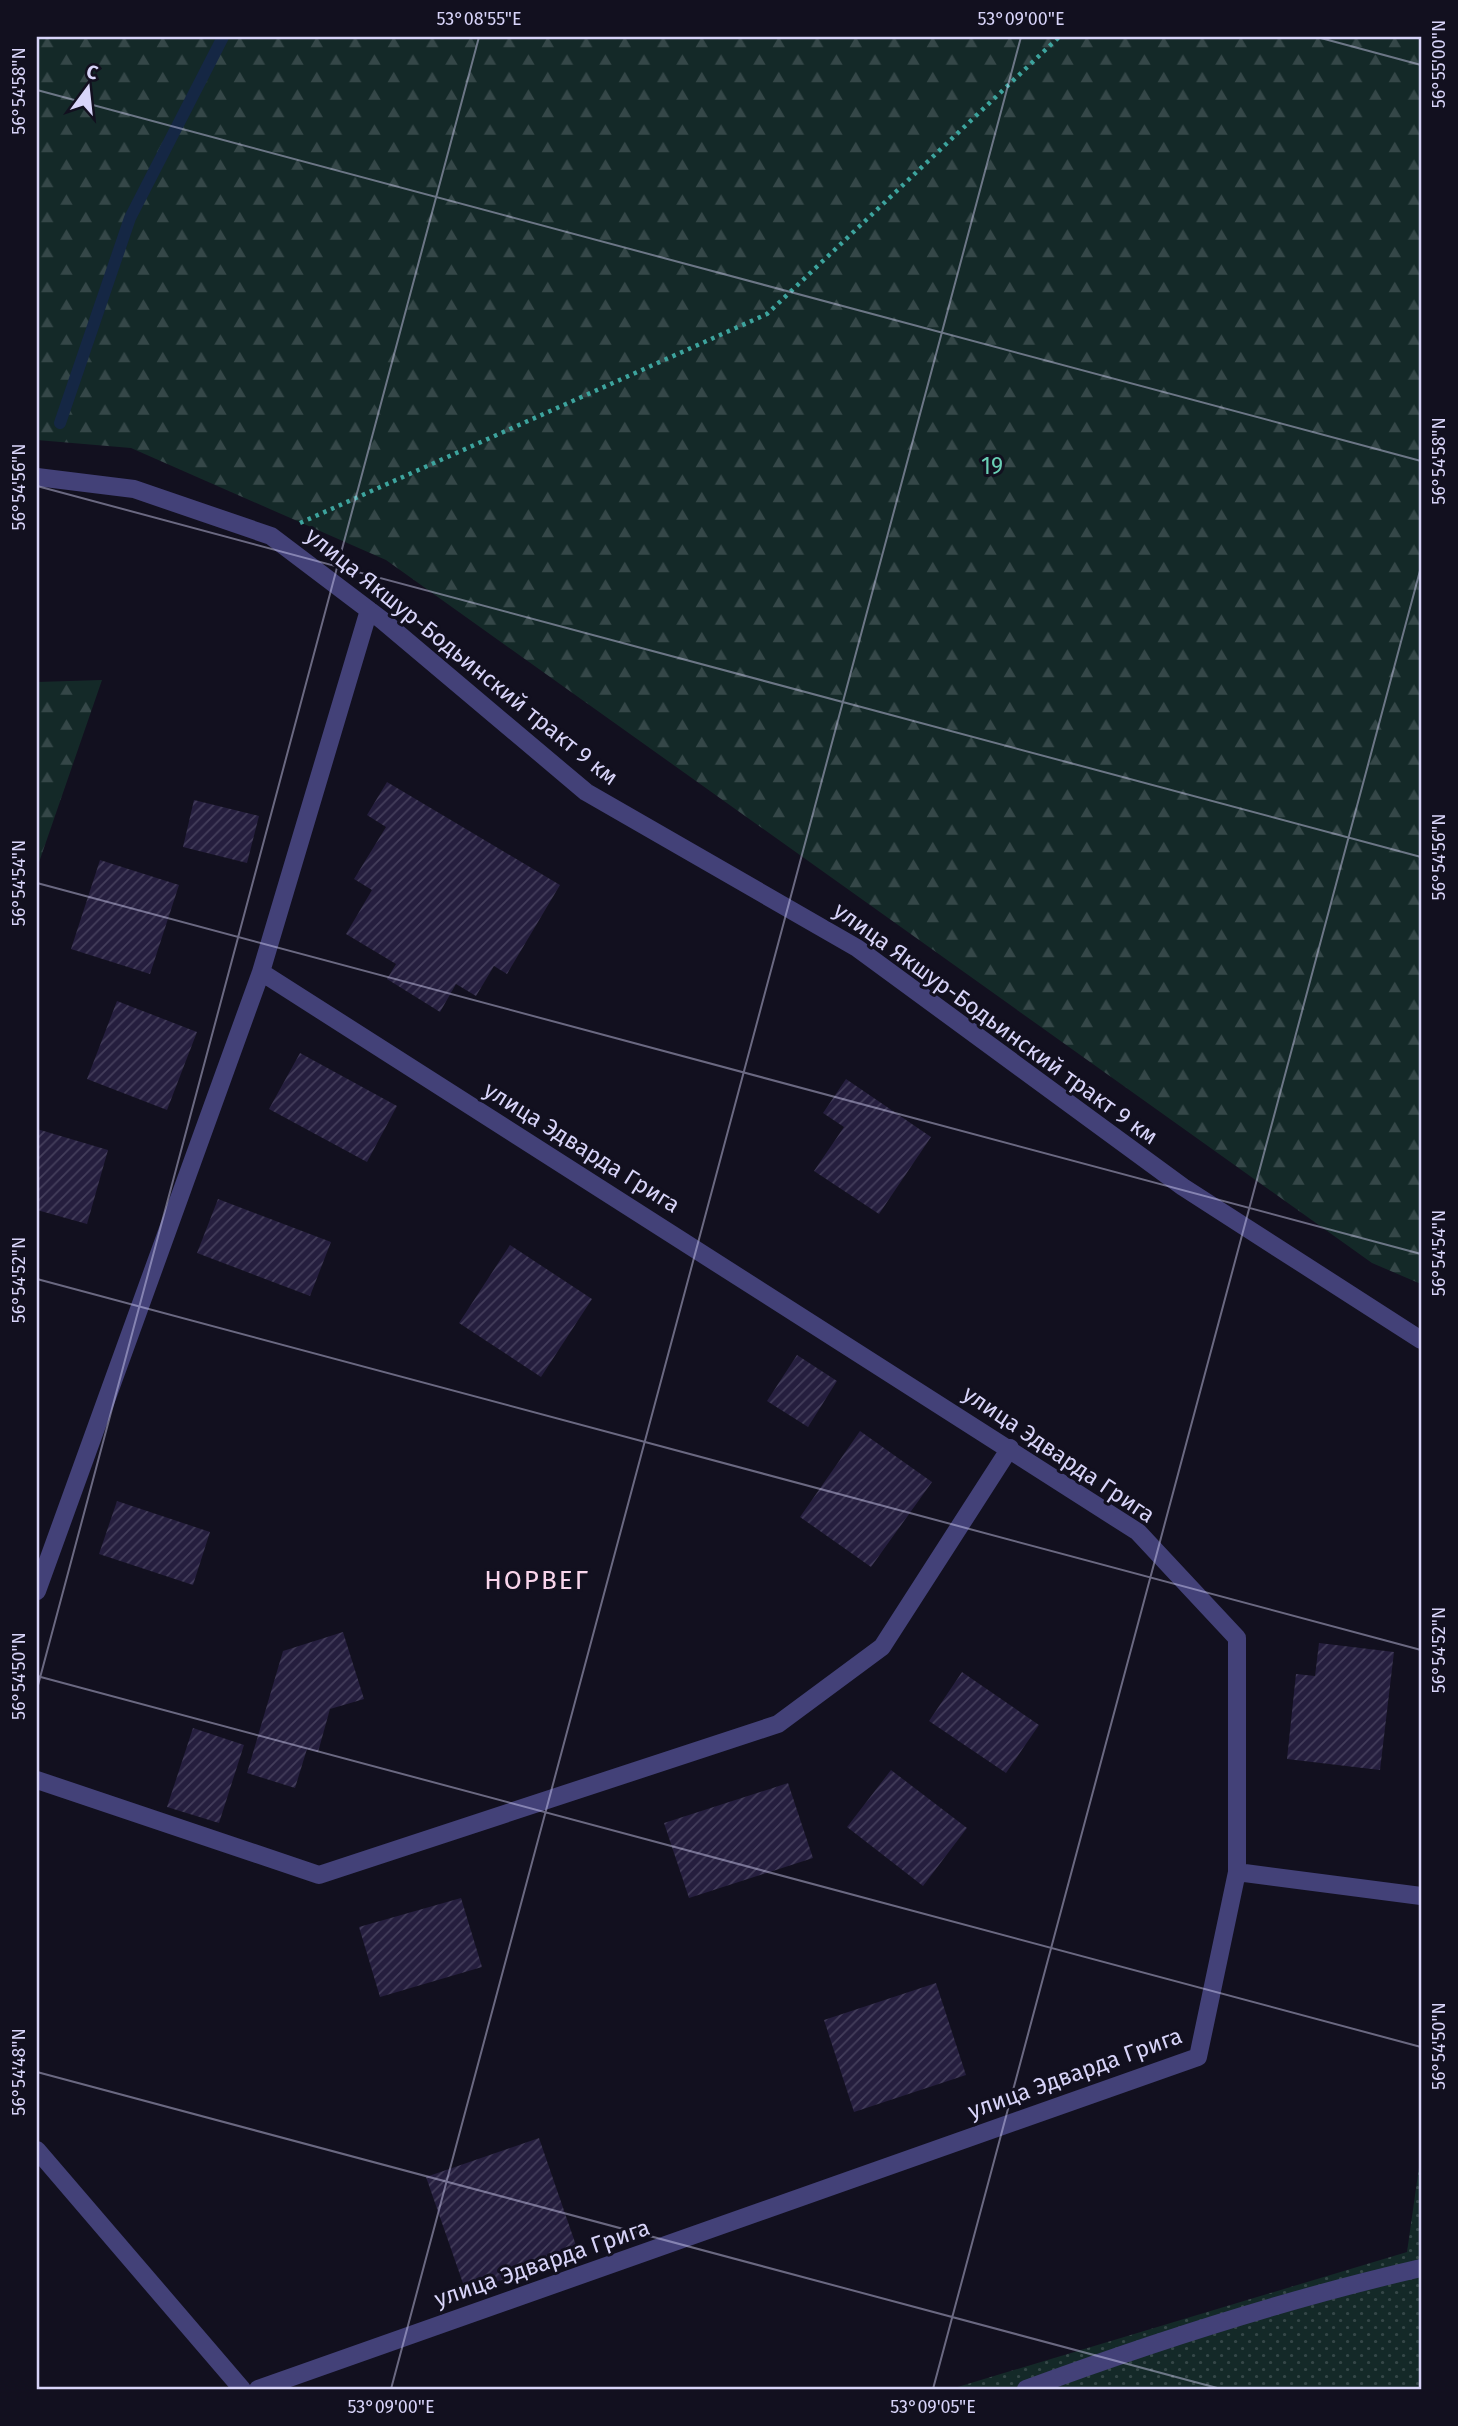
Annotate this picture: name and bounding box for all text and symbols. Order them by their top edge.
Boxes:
text: 53°08'55"E [436,8,522,30]
text: 53°09'00"E [977,8,1065,30]
text: 56°55'00"N [1428,20,1450,108]
text: 56°54'58"N [8,47,30,135]
north arrow [52,52,122,122]
text: С [84,60,101,85]
text: 56°54'58"N [1428,417,1450,505]
text: 56°54'56"N [8,443,30,531]
park label: 19 [981,452,1003,480]
street label: улица Якшур-Бодьинский тракт 9 км [300,521,624,791]
text: 56°54'56"N [1428,813,1450,901]
text: 56°54'54"N [8,840,30,926]
street label: улица Якшур-Бодьинский тракт 9 км [828,896,1164,1150]
street label: улица Эдварда Грига [479,1075,685,1219]
text: 56°54'54"N [1428,1210,1450,1296]
text: 56°54'52"N [8,1237,30,1323]
street label: улица Эдварда Грига [958,1379,1160,1529]
district label: НОРВЕГ [484,1565,590,1596]
text: 56°54'52"N [1428,1607,1450,1693]
text: 56°54'50"N [8,1632,30,1720]
text: 56°54'50"N [1428,2002,1450,2090]
street label: улица Эдварда Грига [964,2021,1186,2125]
text: 56°54'48"N [8,2028,30,2116]
street label: улица Эдварда Грига [431,2213,653,2313]
text: 53°09'00"E [347,2396,435,2418]
text: 53°09'05"E [890,2396,976,2418]

